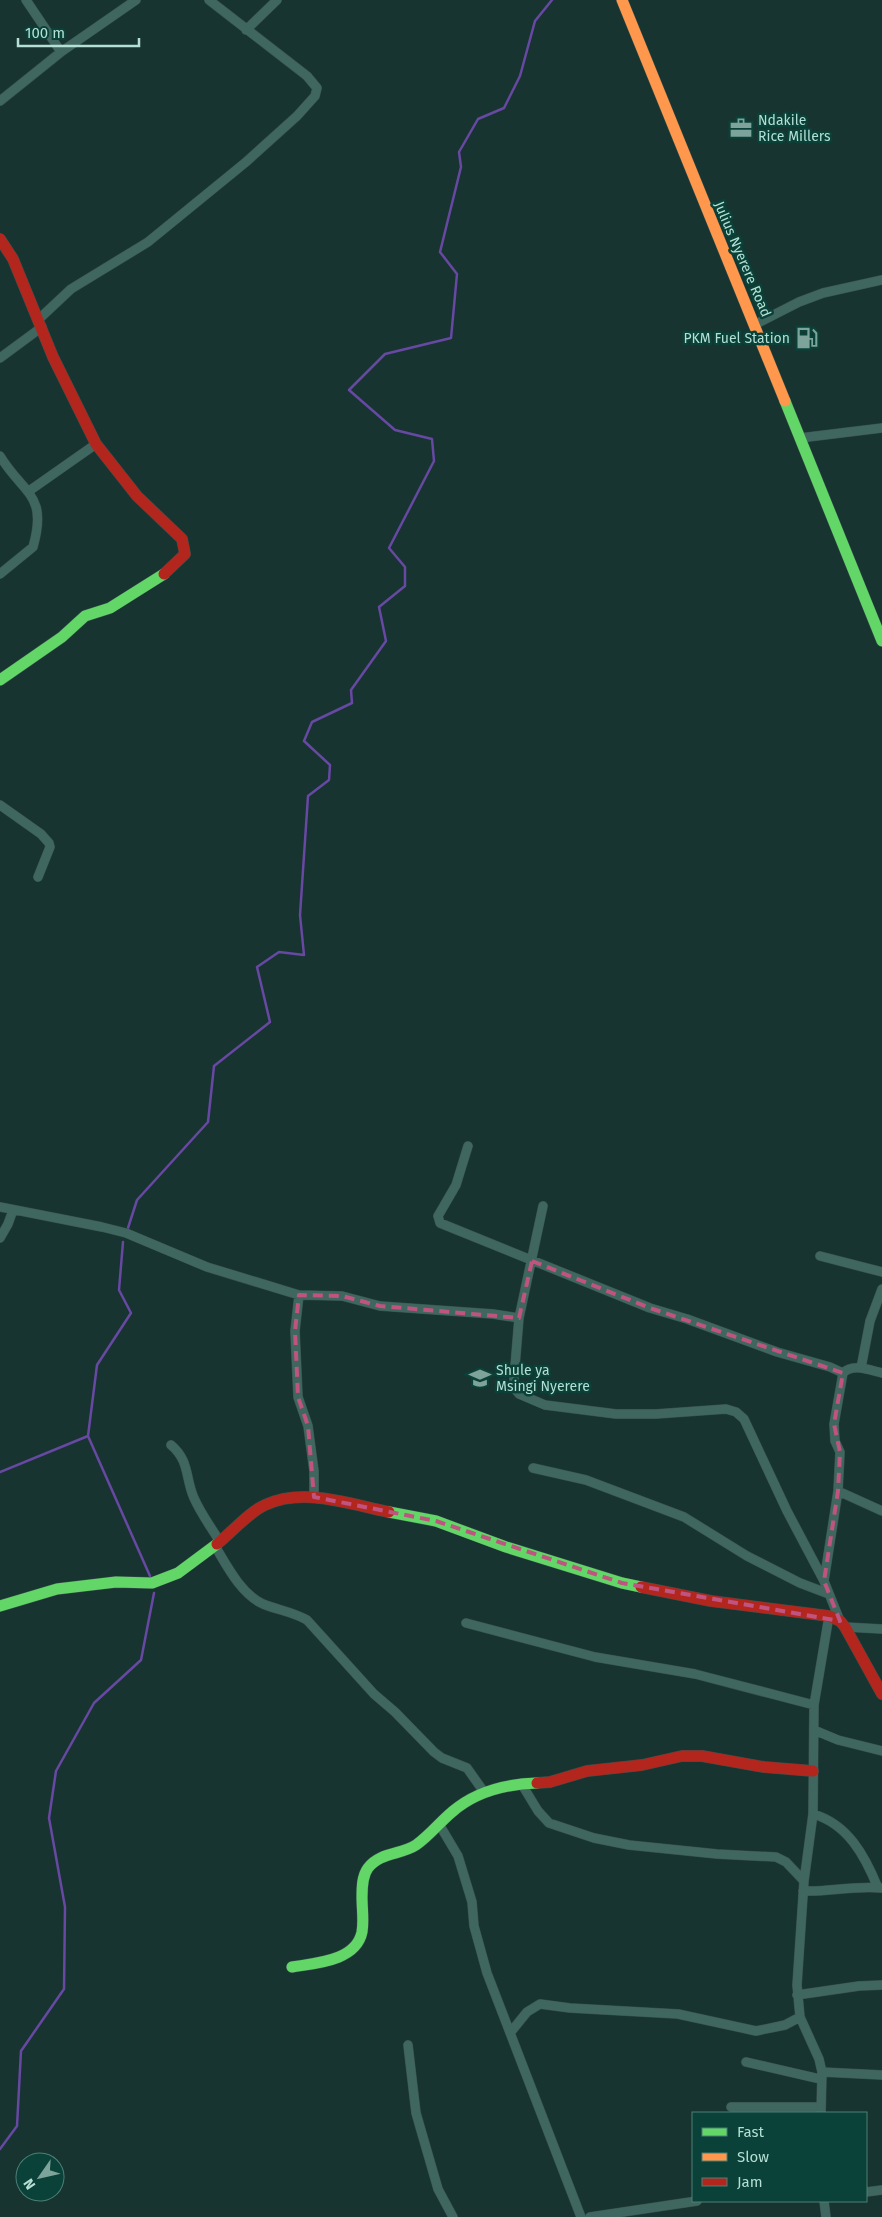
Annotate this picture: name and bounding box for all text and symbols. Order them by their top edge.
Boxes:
scale bar [18,15,139,47]
text: 100 m [25,24,65,42]
place label: Ndakile Rice Millers [758,112,831,145]
office icon: Ndakile Rice Millers [728,115,754,141]
street label: Julius Nyerere Road [710,199,775,320]
fuel station icon: PKM Fuel Station [794,325,820,351]
place label: PKM Fuel Station [683,330,790,347]
place label: Shule ya Msingi Nyerere [496,1362,590,1395]
school or university icon: Shule ya Msingi Nyerere [467,1365,493,1391]
legend [692,2112,867,2202]
text: Fast [737,2123,764,2141]
text: Slow [737,2148,769,2166]
north arrow [15,2152,65,2202]
text: Jam [737,2173,763,2191]
text: N [20,2175,39,2193]

